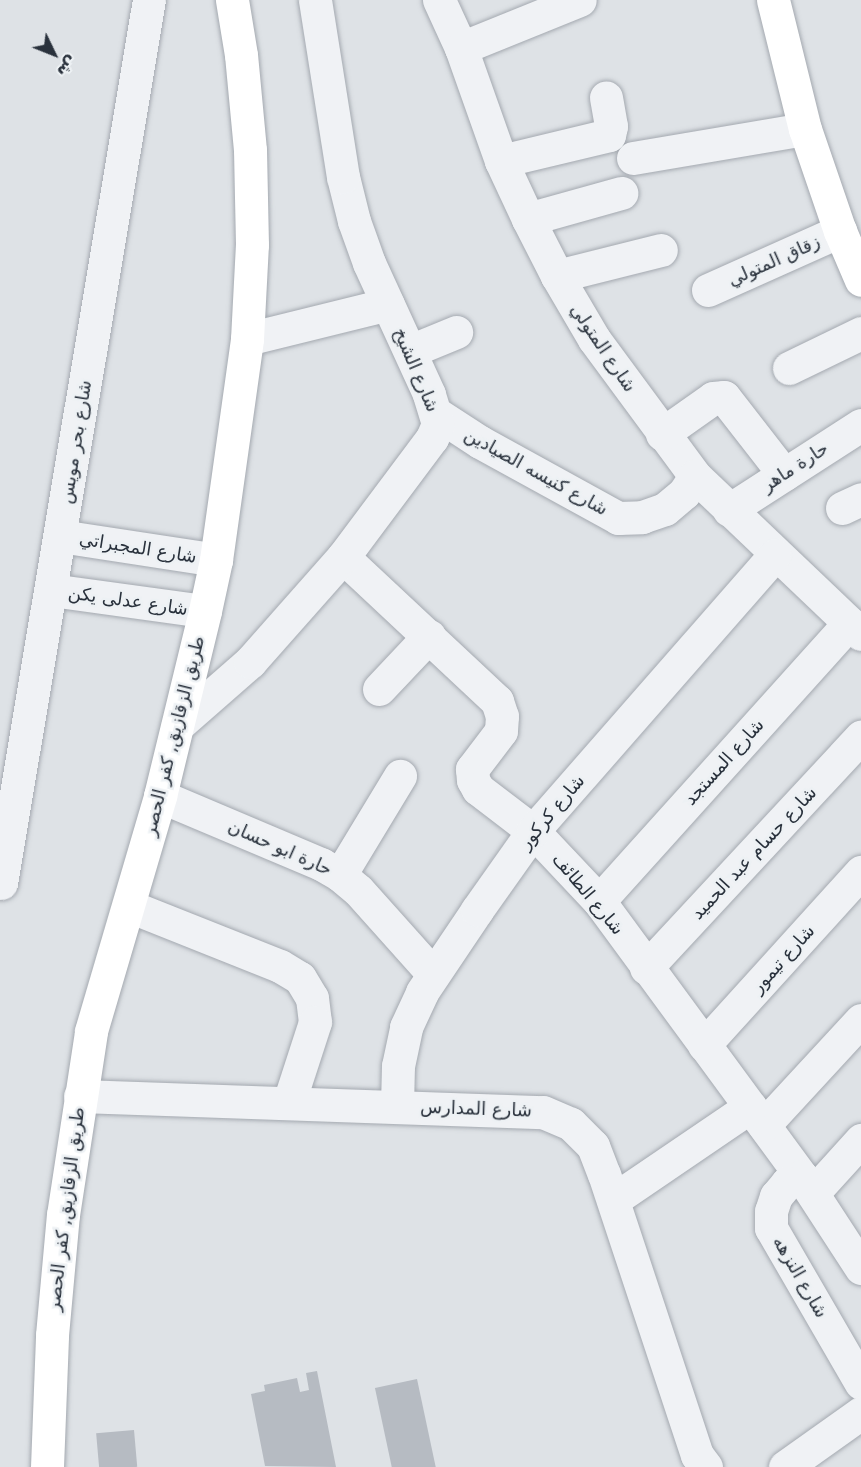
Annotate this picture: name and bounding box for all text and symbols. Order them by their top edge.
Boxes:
north arrow [24,24,84,84]
text: ش [53,52,82,81]
street label: زقاق المتولي [725,231,823,291]
street label: شارع المتولي [566,300,640,396]
street label: شارع الشيخ [389,325,443,415]
street label: شارع بحر مويس [56,379,96,505]
street label: شارع كنيسه الصيادين [461,424,611,520]
street label: حارة ماهر [758,438,832,496]
street label: شارع المجبراتي [78,528,198,568]
street label: شارع عدلى يكن [67,582,189,620]
street label: طريق الزقازيق, كفر الحصر [139,634,209,838]
street label: شارع المستجد [679,714,769,810]
street label: شارع كركور [515,770,589,854]
street label: شارع حسام عبد الحميد [687,782,821,924]
street label: حارة ابو حسان [225,815,335,881]
street label: شارع الطائف [548,849,628,939]
street label: شارع تيمور [747,920,819,998]
street label: شارع المدارس [420,1096,532,1122]
street label: طريق الزقازيق, كفر الحصر [43,1106,89,1312]
street label: شارع النزهه [768,1232,832,1322]

